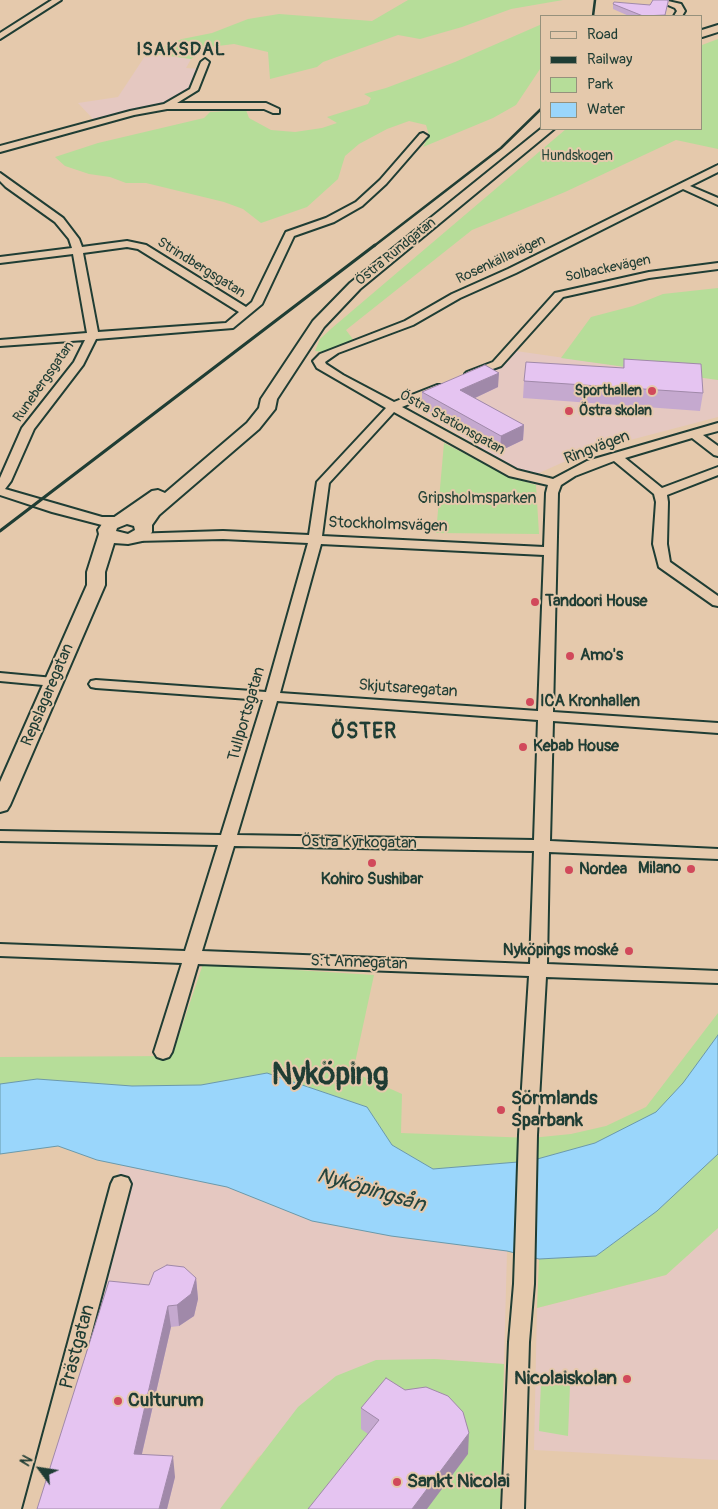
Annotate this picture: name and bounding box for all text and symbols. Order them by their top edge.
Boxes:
legend [540,15,703,130]
text: Road [587,25,618,44]
district label: ISAKSDAL [135,39,227,61]
text: Railway [587,50,632,69]
text: Park [587,75,613,94]
text: Water [587,100,625,119]
park label: Hundskogen [541,148,613,164]
street label: Östra Rundgatan [352,214,440,290]
street label: Rosenkällavägen [454,232,548,288]
street label: Strindbergsgatan [154,234,248,302]
street label: Solbackevägen [564,252,652,286]
street label: Runebergsgatan [10,338,78,426]
place label: Sporthallen [575,383,642,399]
marker: Sporthallen [646,385,658,397]
street label: Östra Stationsgatan [396,387,508,459]
place label: Östra skolan [579,403,652,419]
marker: Östra skolan [563,405,575,417]
street label: Ringvägen [562,427,632,469]
park label: Gripsholmsparken [418,489,536,509]
street label: Stockholmsvägen [328,513,448,537]
place label: Tandoori House [545,592,647,612]
marker: Tandoori House [529,596,541,608]
street label: Repslagaregatan [18,641,78,749]
place label: Amo's [580,646,623,666]
marker: Amo's [564,650,576,662]
street label: Tullportsgatan [224,665,270,763]
street label: Skjutsaregatan [358,676,458,702]
place label: ICA Kronhallen [540,692,640,712]
marker: ICA Kronhallen [524,696,536,708]
district label: ÖSTER [330,720,398,746]
place label: Kebab House [533,737,619,757]
marker: Kebab House [517,741,529,753]
street label: Östra Kyrkogatan [301,832,417,854]
marker: Kohiro Sushibar [366,857,378,869]
place label: Milano [638,859,681,879]
place label: Nordea [579,860,627,880]
marker: Milano [685,863,697,875]
marker: Nordea [563,864,575,876]
place label: Kohiro Sushibar [321,870,423,890]
place label: Nyköpings moské [503,941,619,961]
marker: Nyköpings moské [623,945,635,957]
street label: S:t Annegatan [310,952,408,974]
district label: Nyköping [271,1057,389,1095]
place label: Sörmlands Sparbank [511,1088,597,1132]
marker: Sörmlands Sparbank [495,1104,507,1116]
water label: Nyköpingsån [314,1164,428,1218]
street label: Prästgatan [56,1302,100,1392]
place label: Nicolaiskolan [514,1368,617,1390]
marker: Nicolaiskolan [621,1373,633,1385]
place label: Culturum [128,1390,204,1412]
marker: Culturum [112,1395,124,1407]
north arrow [15,1444,65,1494]
text: N [17,1453,36,1469]
place label: Sankt Nicolai [407,1471,510,1493]
marker: Sankt Nicolai [391,1476,403,1488]

